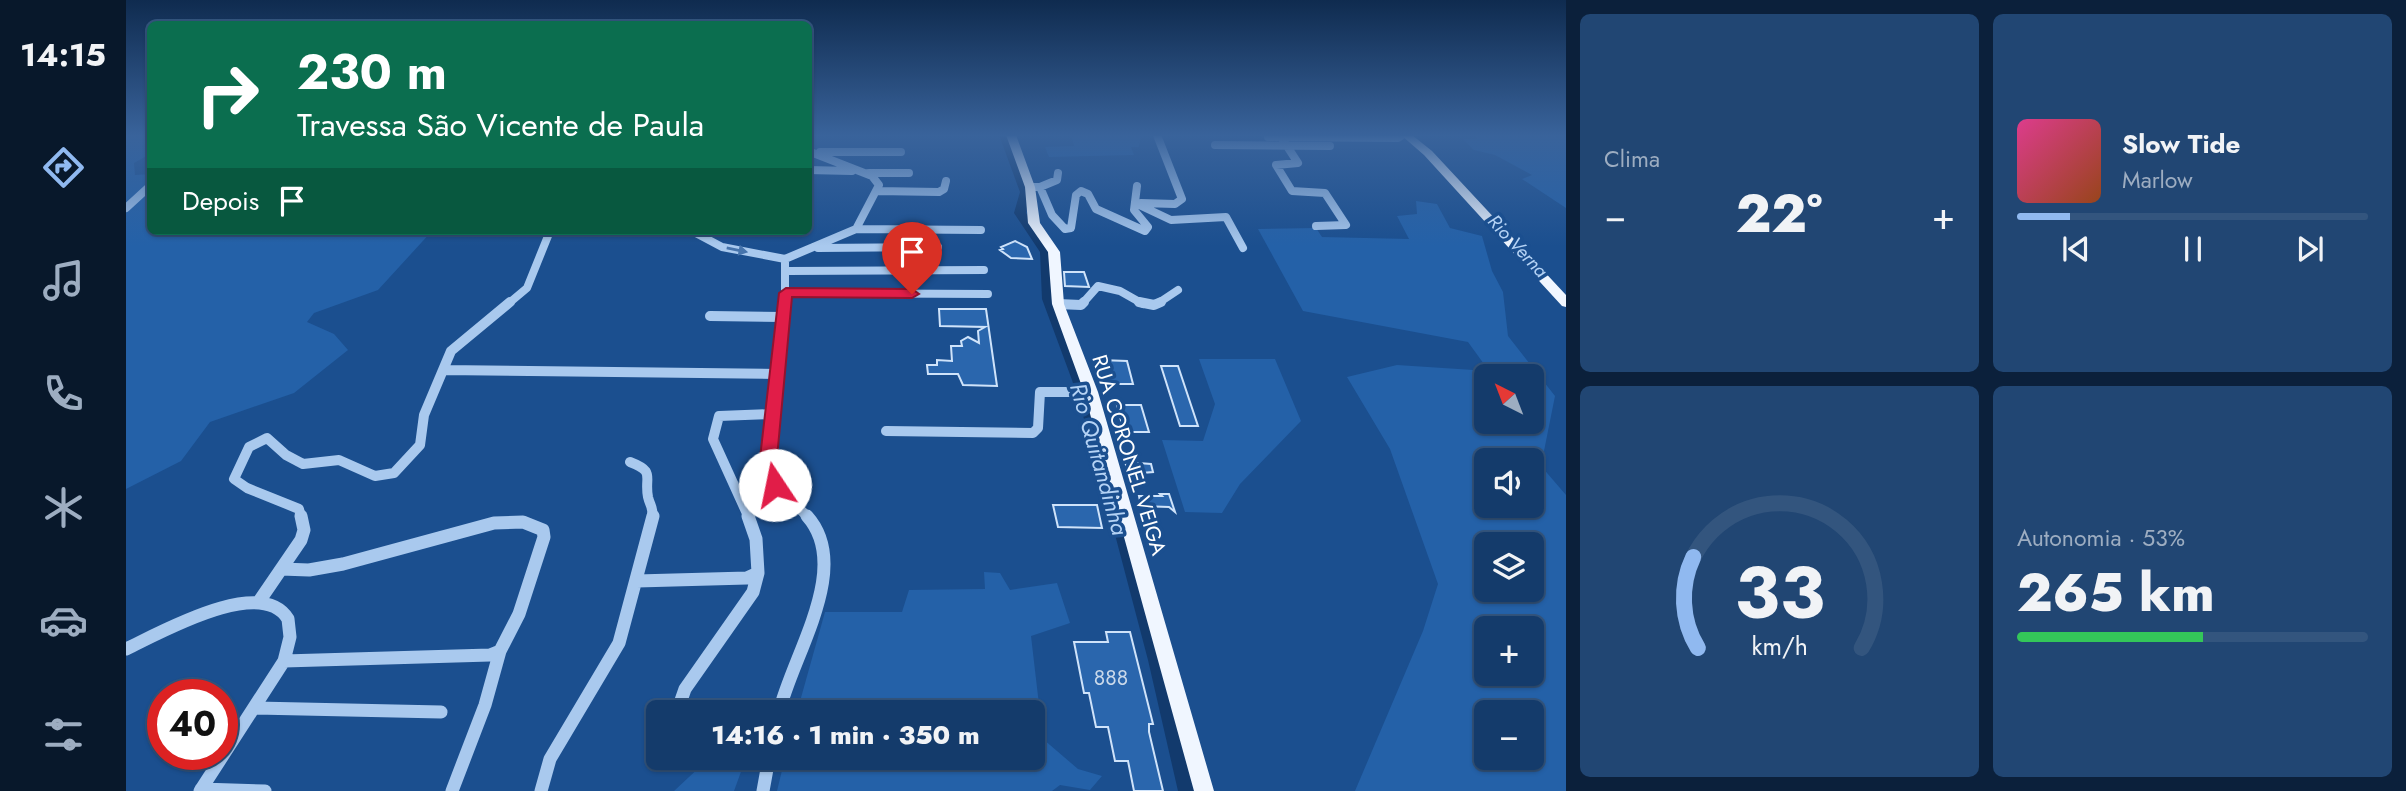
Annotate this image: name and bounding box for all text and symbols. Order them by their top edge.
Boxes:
text: 14:15 [20,32,106,78]
text: 230 m [297,37,447,107]
icon: right [182,49,273,140]
text: Travessa São Vicente de Paula [297,102,704,148]
text: Slow Tide [2122,125,2241,163]
text: Clima [1604,142,1660,176]
icon: directions [39,143,88,192]
text: Marlow [2122,163,2193,197]
text: 22° [1736,176,1822,252]
text: Depois [182,182,259,220]
icon: arrive [273,182,311,220]
text: − [1604,188,1626,243]
text: + [1932,188,1955,243]
water label: Rio Verna [1482,208,1555,284]
pin [882,222,942,294]
icon: previous [2057,230,2095,268]
icon: pause [2174,230,2212,268]
icon: next [2291,230,2329,268]
icon: arrive [893,233,931,271]
one-way arrow [726,244,748,255]
icon: music [39,256,88,305]
street label: RUA CORONEL VEIGA [1084,351,1174,559]
north arrow [1474,364,1544,434]
map controls [1474,364,1544,770]
icon: phone [39,369,88,418]
water label: Rio Quitandinha [1061,379,1137,539]
position arrow [738,448,812,522]
button: sound [1474,448,1544,518]
icon: climate [39,483,88,532]
text: Autonomia · 53% [2017,521,2185,555]
button: layers [1474,532,1544,602]
text: 33 [1734,540,1825,645]
text: 265 km [2017,555,2215,631]
icon: car [39,596,88,645]
button: + [1474,616,1544,686]
text: km/h [1751,627,1808,663]
house number: 888 [1094,663,1128,693]
speed limit sign: 40 [147,679,238,770]
button: − [1474,700,1544,770]
icon: filters [39,710,88,759]
text: 14:16 · 1 min · 350 m [711,716,980,754]

